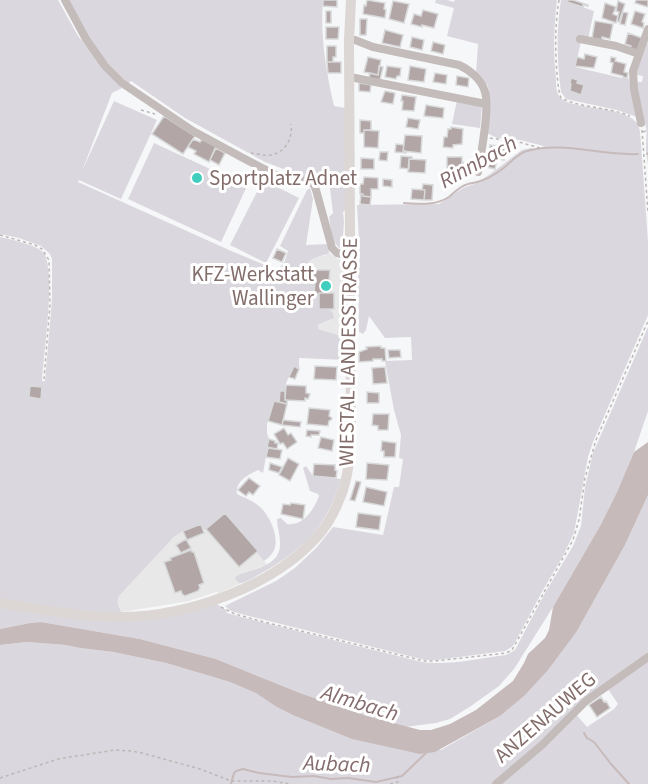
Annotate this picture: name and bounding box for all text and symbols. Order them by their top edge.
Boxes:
water label: Rinnbach [433,127,523,197]
place label: Sportplatz Adnet [209,163,357,193]
marker: Sportplatz Adnet [190,171,204,185]
street label: WIESTAL LANDESSTRASSE [331,237,365,467]
place label: KFZ-Werkstatt Wallinger [191,259,315,313]
marker: KFZ-Werkstatt Wallinger [319,279,333,293]
street label: ANZENAUWEG [488,664,602,770]
water label: Almbach [316,676,402,730]
water label: Aubach [301,747,371,781]

